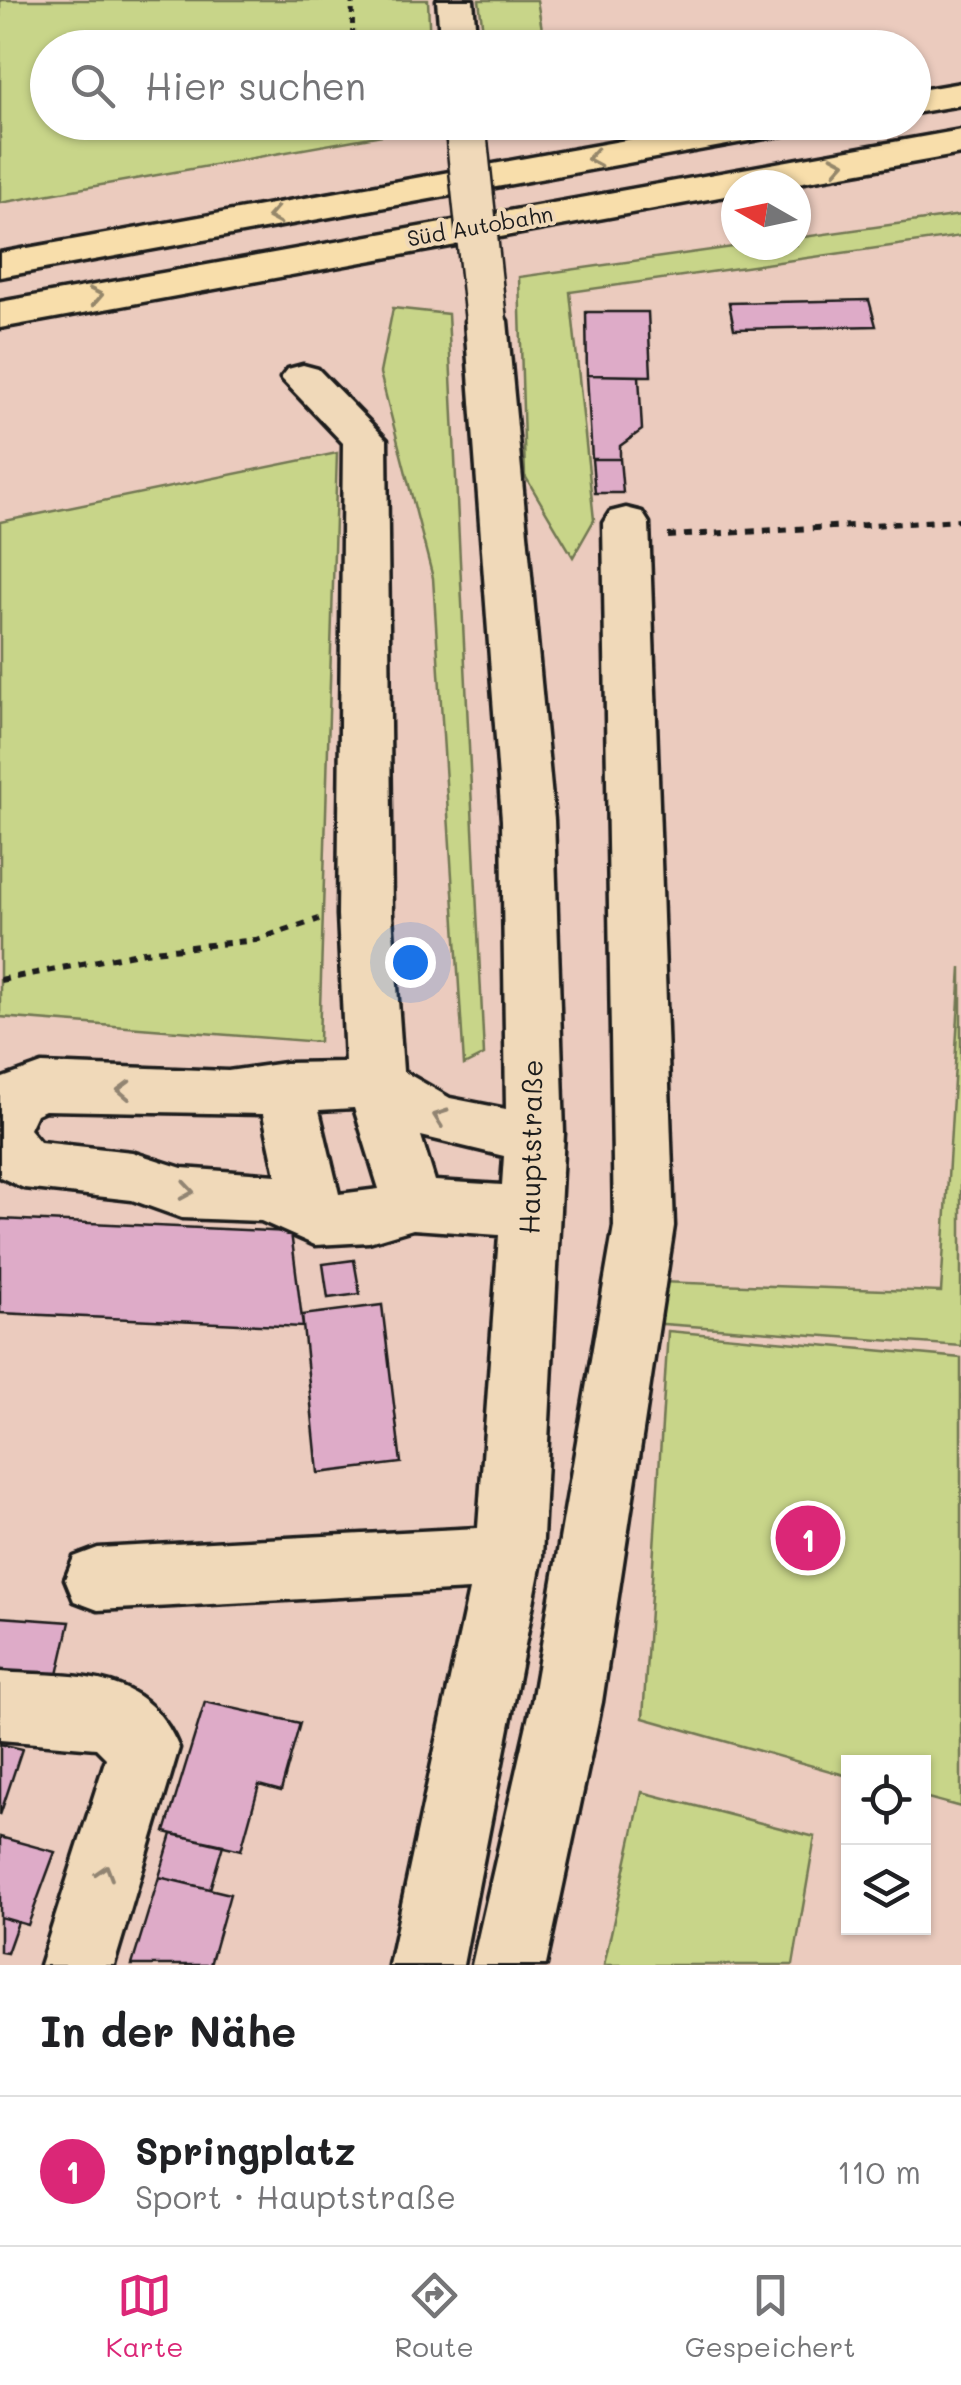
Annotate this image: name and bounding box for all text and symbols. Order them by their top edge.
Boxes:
search box [30,30,931,140]
icon: search [65,58,120,113]
text: Hier suchen [145,60,366,110]
one-way arrow [586,147,602,168]
one-way arrow [830,154,846,175]
north arrow [721,170,811,260]
street label: Süd Autobahn [405,198,555,253]
one-way arrow [266,204,283,225]
one-way arrow [87,287,104,308]
your location [385,937,436,988]
street label: Hauptstraße [510,1059,550,1235]
one-way arrow [115,1080,131,1101]
one-way arrow [432,1108,449,1128]
one-way arrow [178,1180,195,1201]
pin: 1 [776,1500,840,1576]
map controls [841,1755,931,1935]
button: locate [841,1755,931,1845]
button: layers [841,1845,931,1935]
one-way arrow [94,1864,114,1881]
text: In der Nähe [40,2003,296,2058]
text: Springplatz [135,2125,356,2175]
text: 1 [65,2150,80,2192]
text: 110 m [837,2150,921,2192]
text: Sport · Hauptstraße [135,2175,456,2217]
tab: Karte [105,2268,184,2364]
tab: Route [394,2268,474,2364]
tab: Gespeichert [685,2268,856,2364]

